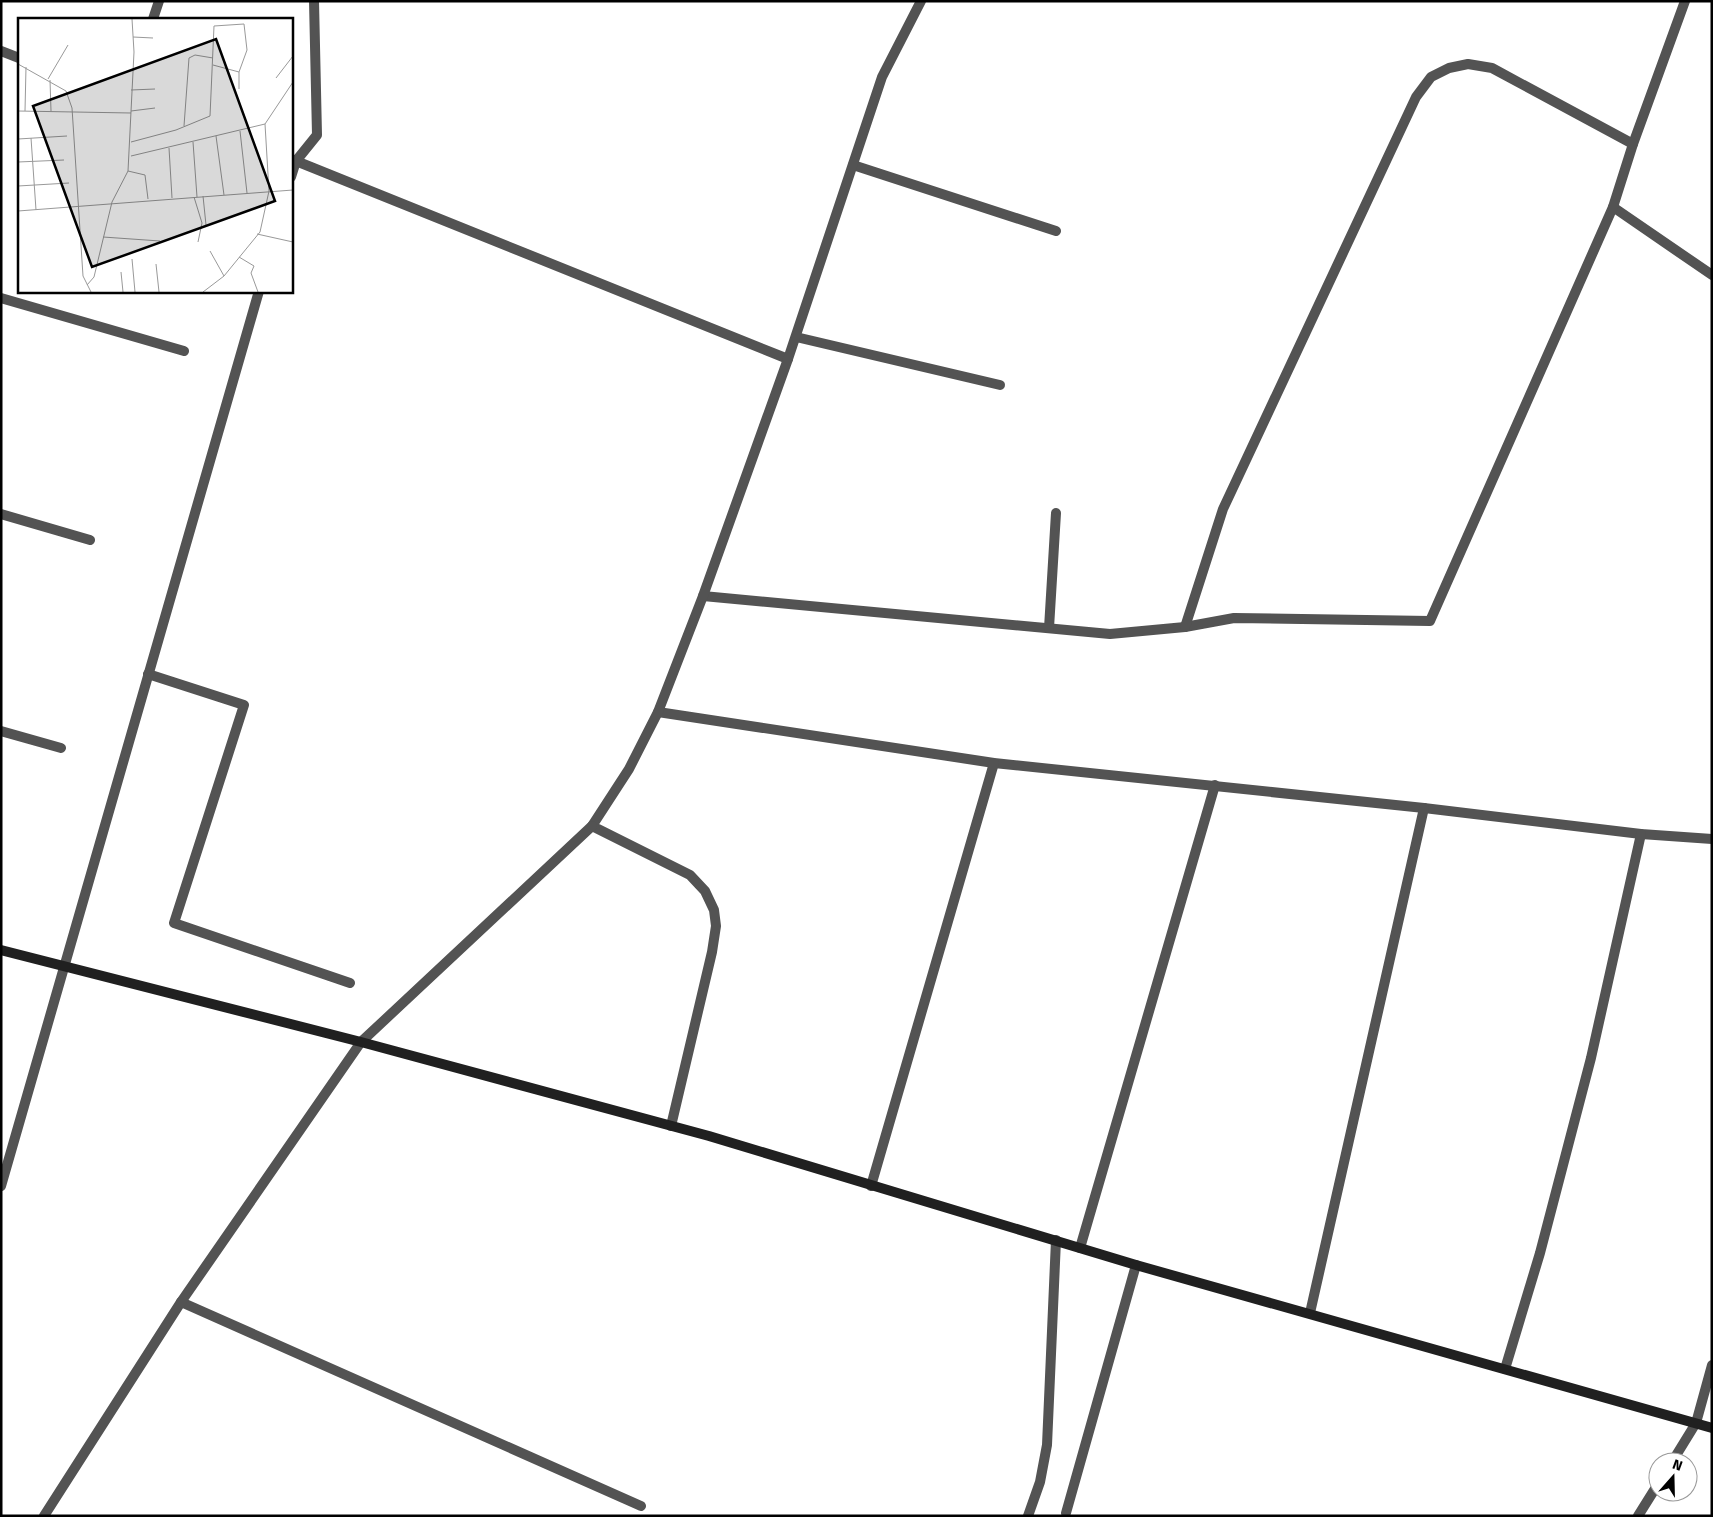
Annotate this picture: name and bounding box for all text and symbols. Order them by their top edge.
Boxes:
inset map [18,18,292,292]
north arrow [1648,1452,1698,1502]
text: N [1670,1456,1685,1475]

